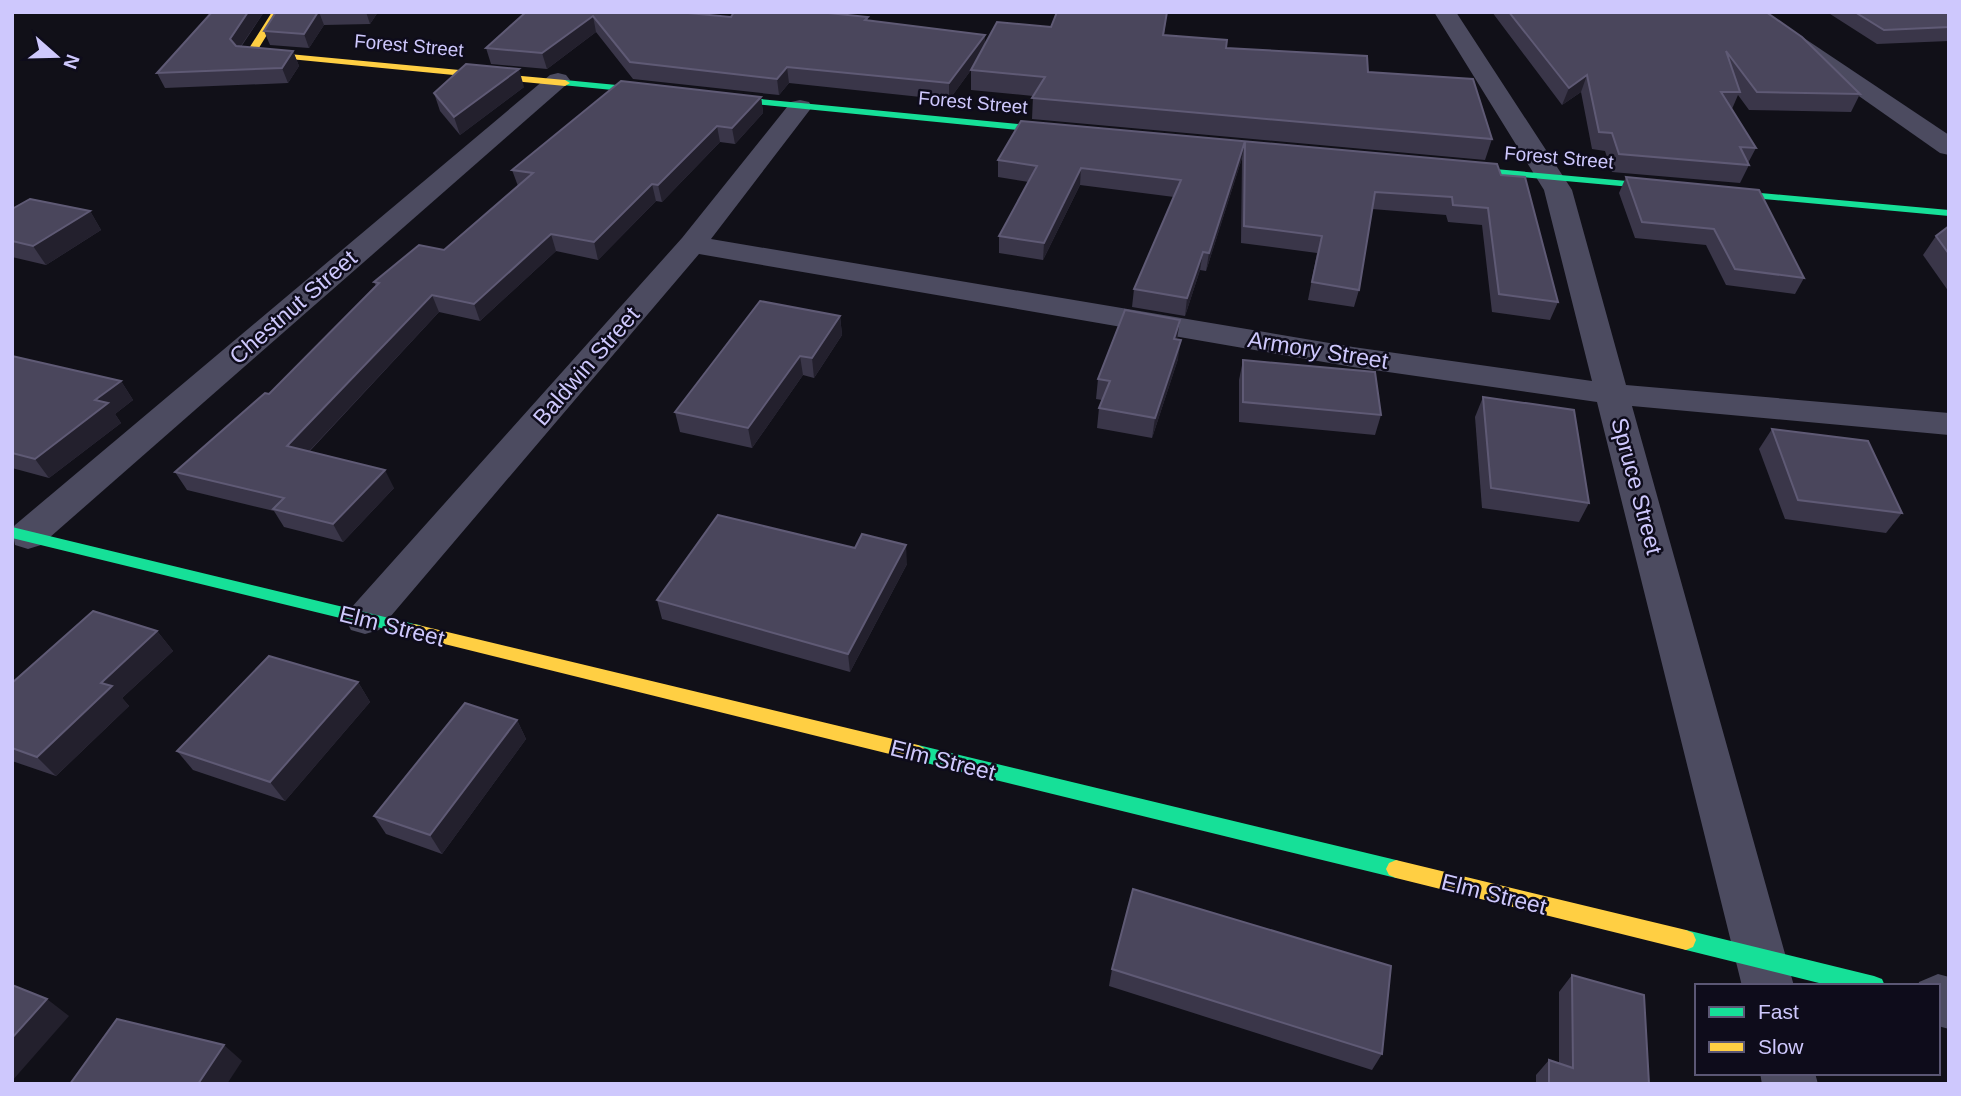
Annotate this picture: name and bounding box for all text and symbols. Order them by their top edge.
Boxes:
north arrow [21,21,91,91]
street label: Forest Street [353,30,465,61]
text: N [59,52,84,72]
street label: Forest Street [917,87,1029,118]
street label: Forest Street [1503,142,1615,173]
street label: Chestnut Street [224,244,362,369]
street label: Baldwin Street [528,301,645,430]
street label: Armory Street [1246,326,1391,374]
street label: Spruce Street [1606,415,1668,558]
street label: Elm Street [337,600,448,652]
street label: Elm Street [888,734,999,786]
street label: Elm Street [1439,868,1550,920]
legend [1695,984,1940,1075]
text: Fast [1758,1000,1799,1023]
text: Slow [1758,1035,1804,1058]

